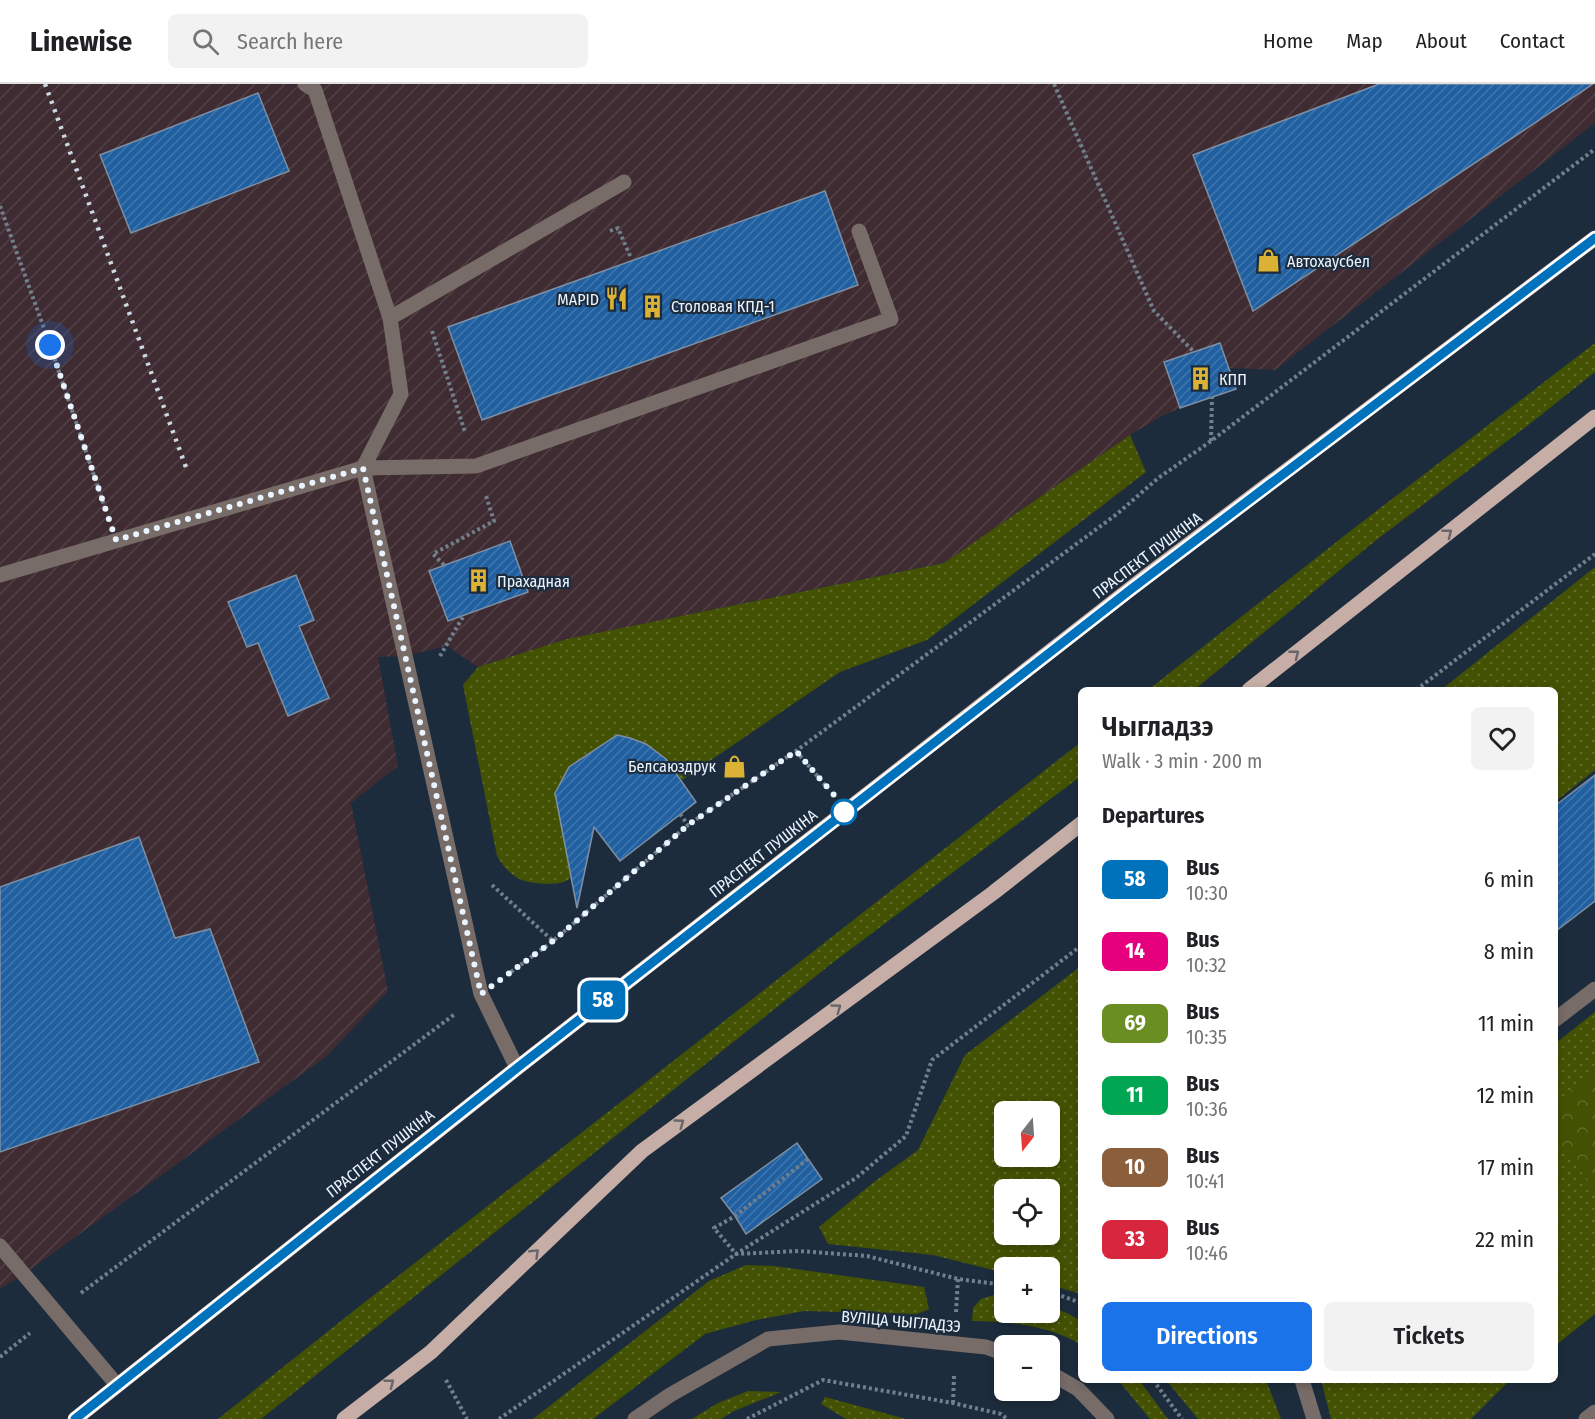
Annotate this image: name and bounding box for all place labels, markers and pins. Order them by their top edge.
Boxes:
shop icon: Автохаусбел [1256,248,1282,274]
place label: Автохаусбел [1287,252,1370,271]
restaurant icon: MAPID [604,286,630,312]
place label: MAPID [557,290,599,309]
building icon: Столовая КПД-1 [640,293,666,319]
place label: Столовая КПД-1 [671,297,775,316]
building icon: КПП [1188,366,1214,392]
place label: КПП [1219,370,1247,389]
building icon: Прахадная [466,568,492,594]
place label: Прахадная [497,572,570,591]
shop icon: Белсаюздрук [721,753,747,779]
place label: Белсаюздрук [628,757,716,776]
unlabelled marker [831,799,857,825]

